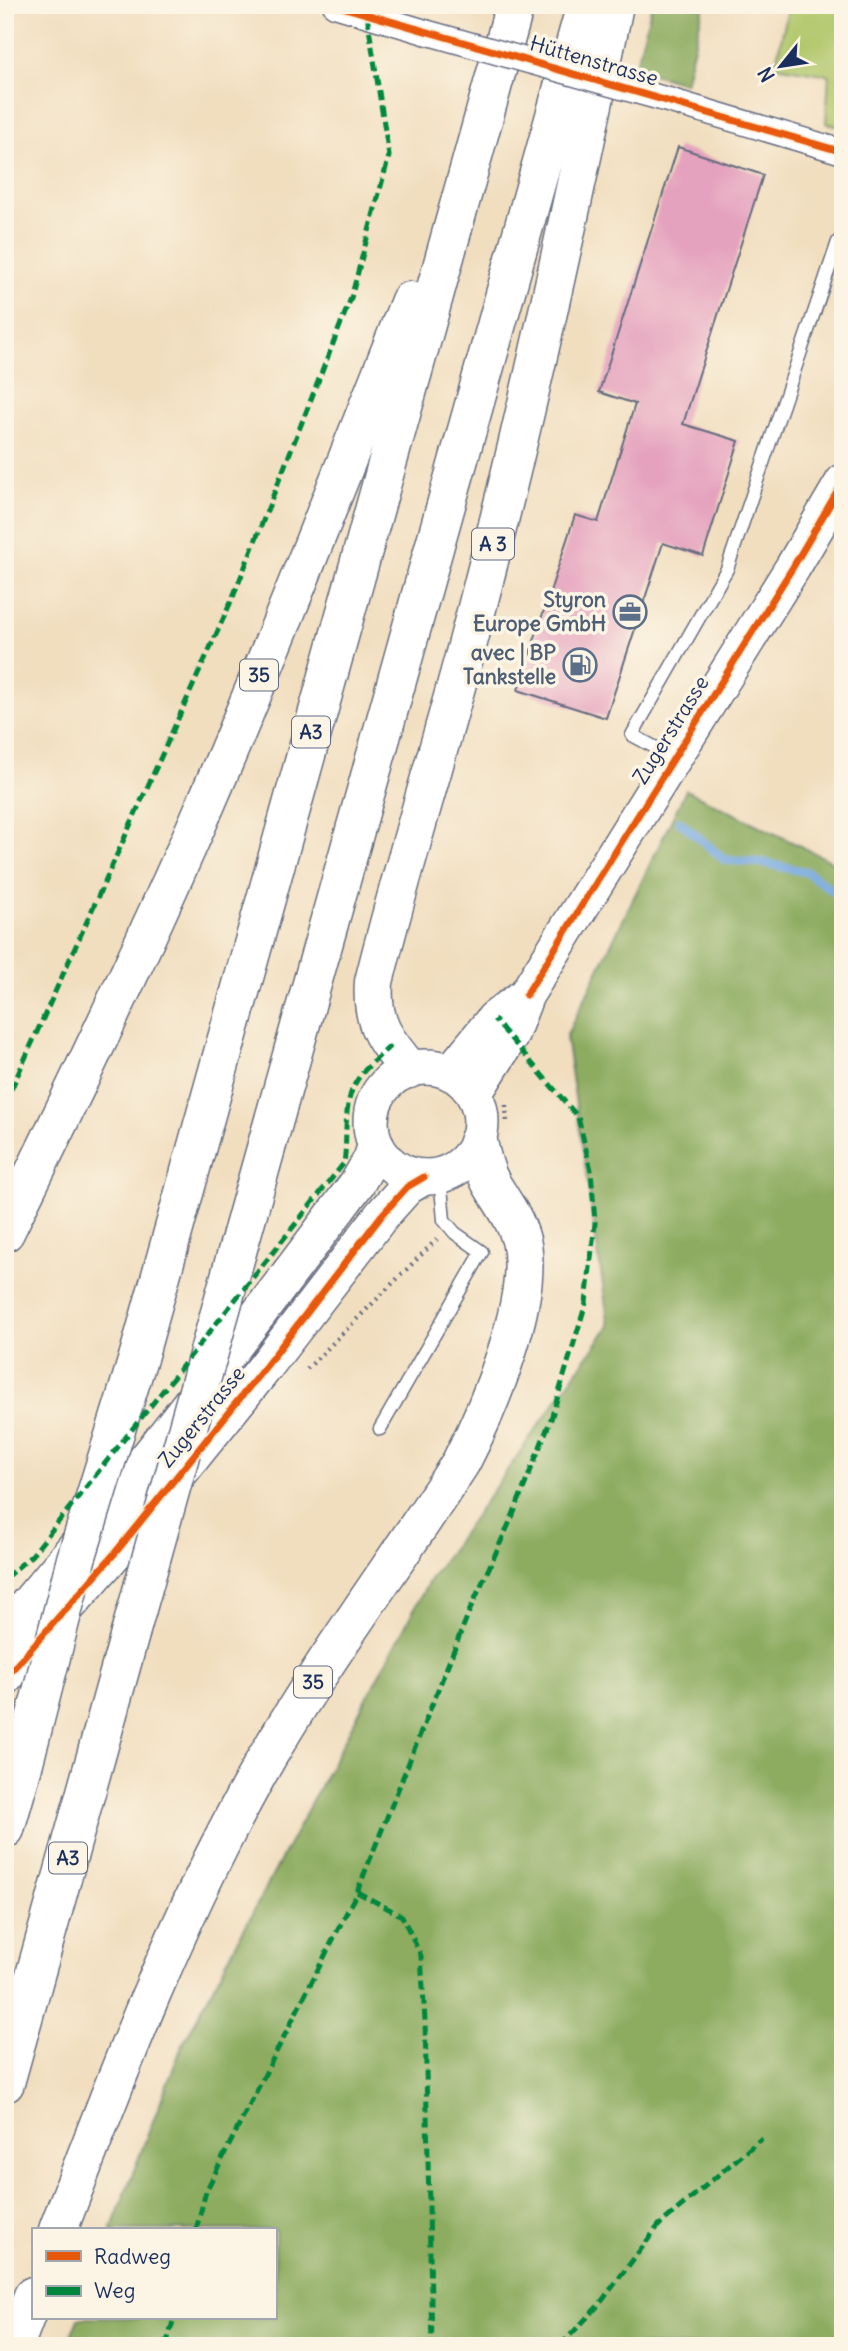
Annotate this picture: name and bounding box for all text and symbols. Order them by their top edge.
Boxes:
street label: Hüttenstrasse [527,29,661,92]
north arrow [746,32,816,102]
text: N [753,63,780,86]
road number: A 3 [472,528,514,559]
place label: Styron Europe GmbH [473,586,606,637]
office icon: Styron Europe GmbH [611,593,649,631]
place label: avec | BP Tankstelle [463,639,556,690]
fuel station icon: avec | BP Tankstelle [561,646,599,684]
road number: 35 [240,660,278,690]
street label: Zugerstrasse [627,671,715,789]
road number: A3 [292,716,330,748]
street label: Zugerstrasse [153,1361,251,1473]
road number: 35 [294,1666,332,1698]
road number: A3 [49,1842,87,1874]
legend [32,2228,276,2320]
text: Radweg [94,2243,171,2270]
text: Weg [94,2277,135,2304]

